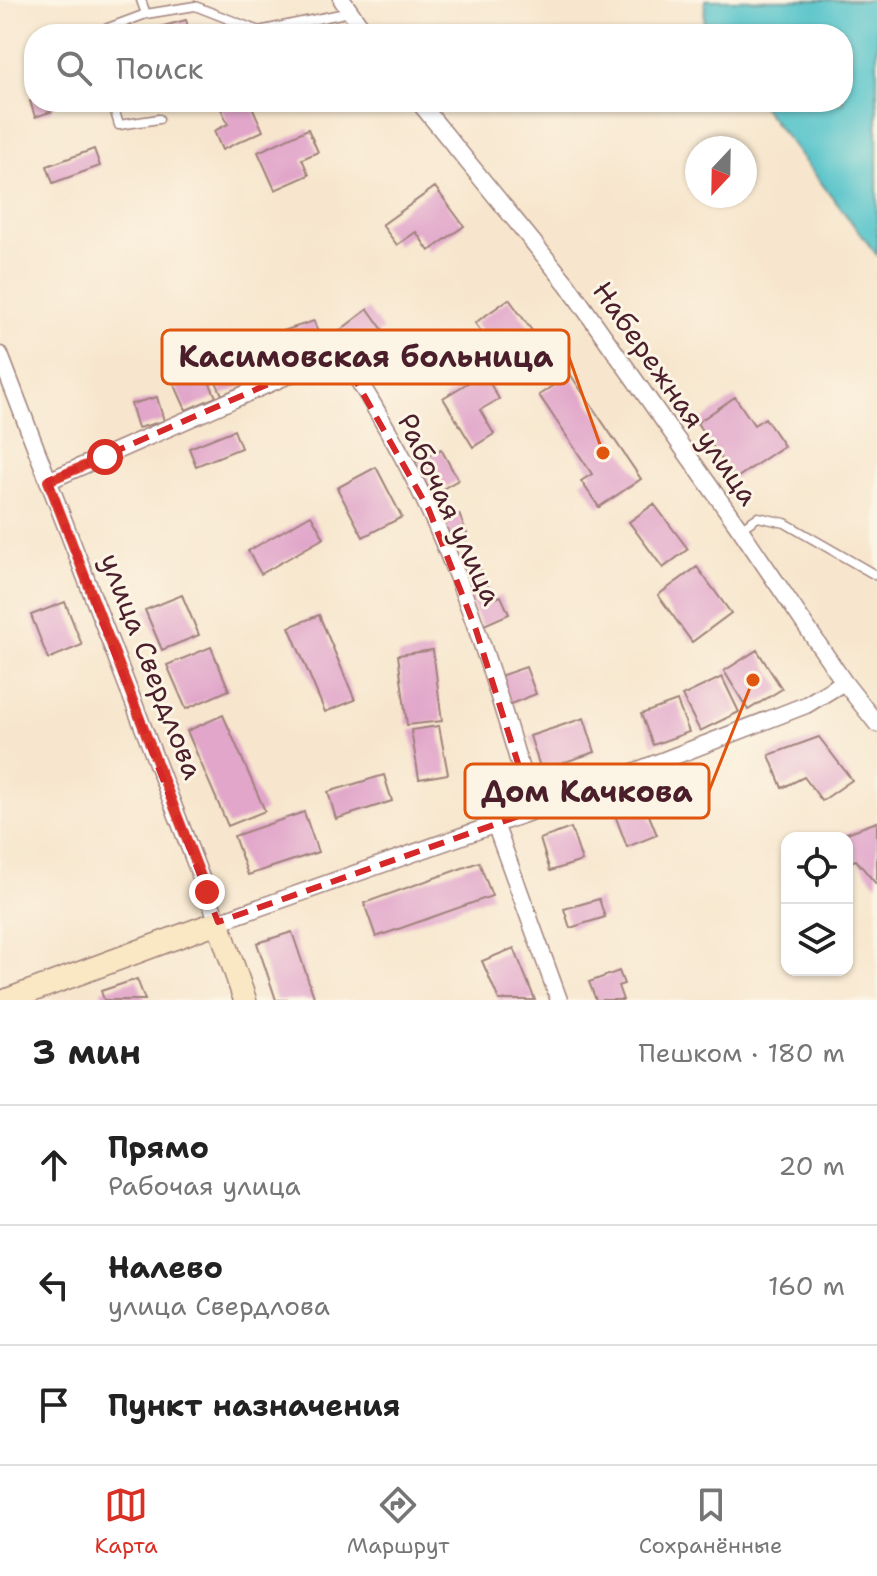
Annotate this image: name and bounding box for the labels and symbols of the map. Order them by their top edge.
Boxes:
north arrow [685,136,757,208]
street label: Набережная улица [584,273,768,513]
callout: Касимовская больница [162,330,569,384]
text: Касимовская больница [179,336,554,377]
street label: Рабочая улица [389,407,511,611]
route start [87,439,123,475]
street label: улица Свердлова [91,548,213,784]
callout: Дом Качкова [465,764,709,818]
text: Дом Качкова [481,771,693,812]
route end [189,874,225,910]

